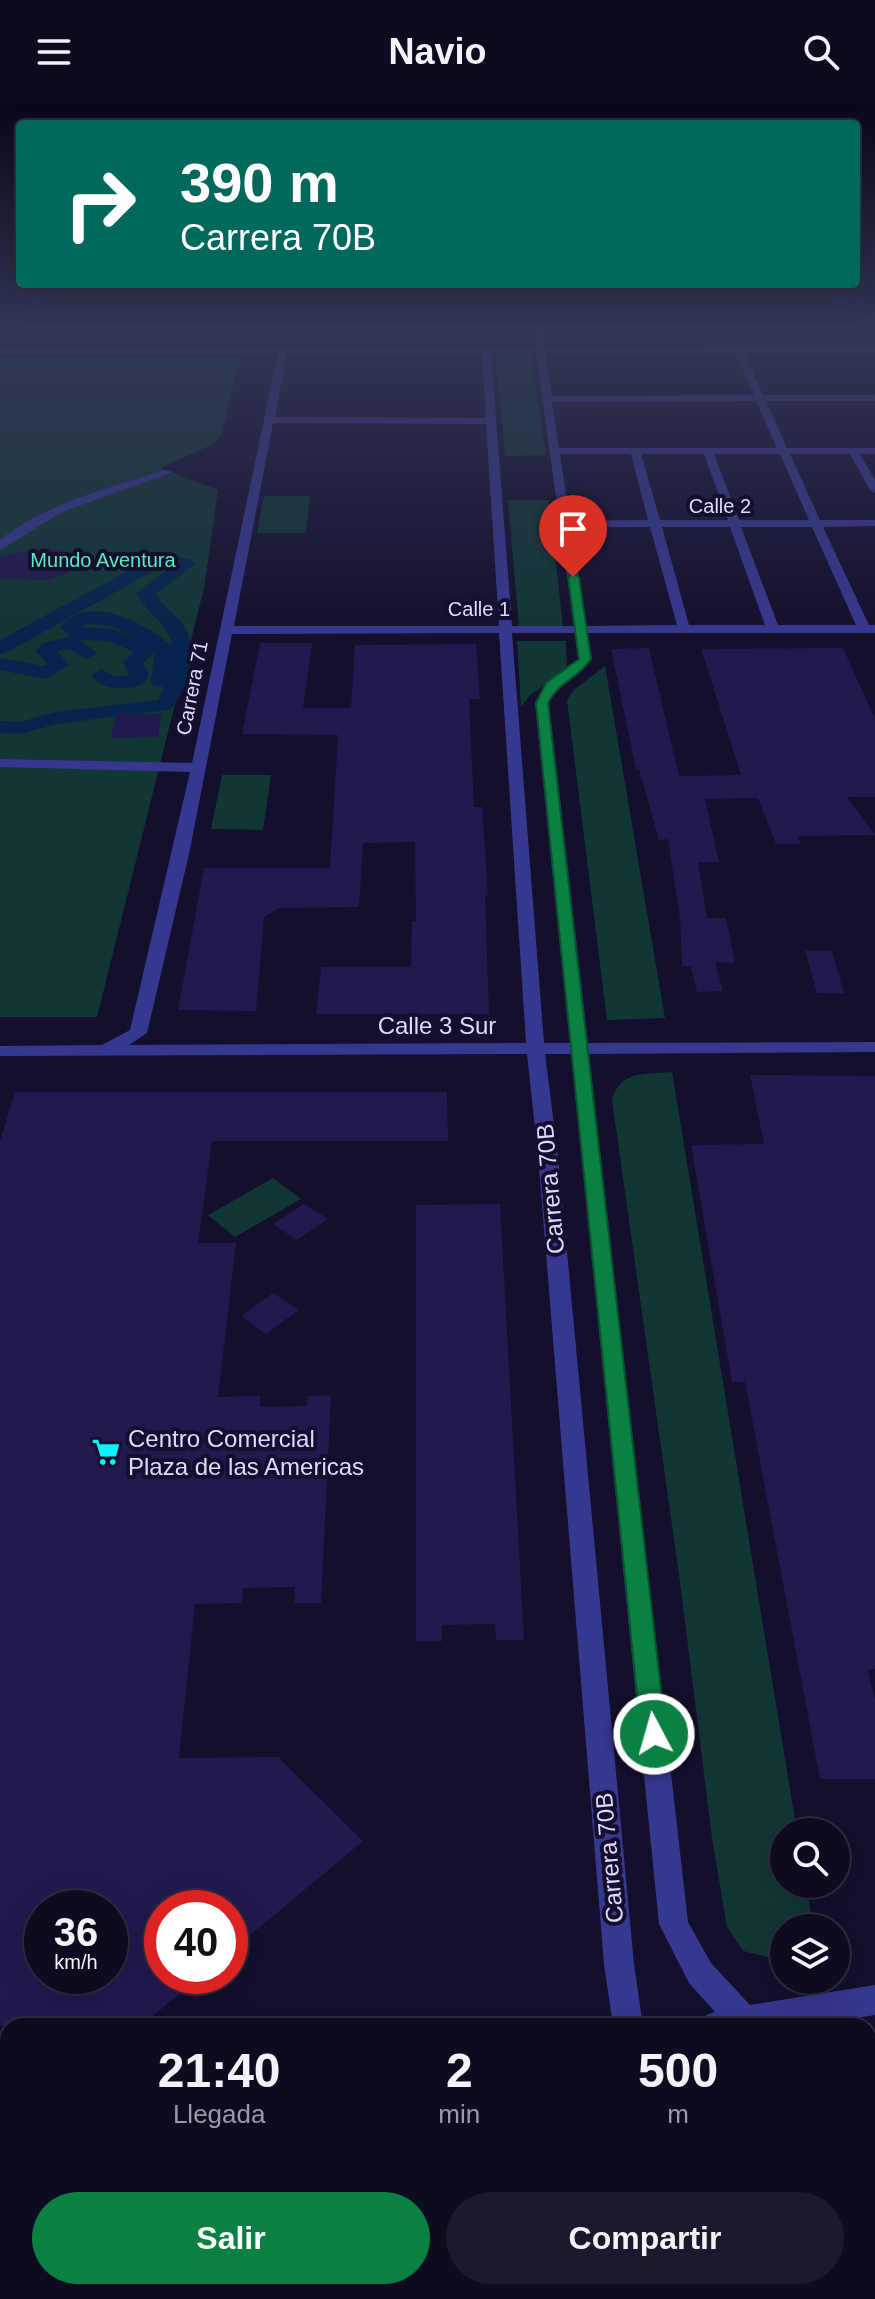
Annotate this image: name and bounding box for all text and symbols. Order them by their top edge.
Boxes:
icon: menu [32,30,76,74]
icon: search [799,30,843,74]
text: Navio [388,31,487,72]
text: 390 m [180,151,339,214]
icon: right [48,152,152,256]
text: Carrera 70B [180,217,376,258]
pin [539,495,607,577]
street label: Calle 2 [689,495,751,517]
icon: arrive [551,507,595,551]
park label: Mundo Aventura [30,549,177,571]
street label: Calle 1 [448,598,510,620]
street label: Carrera 71 [172,639,212,737]
street label: Calle 3 Sur [378,1012,496,1039]
street label: Carrera 70B [531,1123,569,1255]
place label: Centro Comercial Plaza de las Americas [128,1425,364,1480]
supermarket icon: Centro Comercial Plaza de las Americas [91,1437,121,1467]
position arrow [612,1692,696,1776]
street label: Carrera 70B [590,1792,628,1924]
map controls [770,1818,850,1994]
button: search [770,1818,850,1898]
speed limit sign: 40 [144,1890,248,1994]
text: 36 [54,1910,98,1954]
button: layers [770,1914,850,1994]
text: km/h [54,1951,98,1973]
text: 21:40 [158,2044,281,2097]
text: 2 [446,2044,473,2097]
text: 500 [638,2044,718,2097]
text: Llegada [173,2099,265,2129]
text: min [438,2099,480,2129]
text: m [667,2099,689,2129]
button: Salir [32,2192,430,2284]
button: Compartir [446,2192,844,2284]

